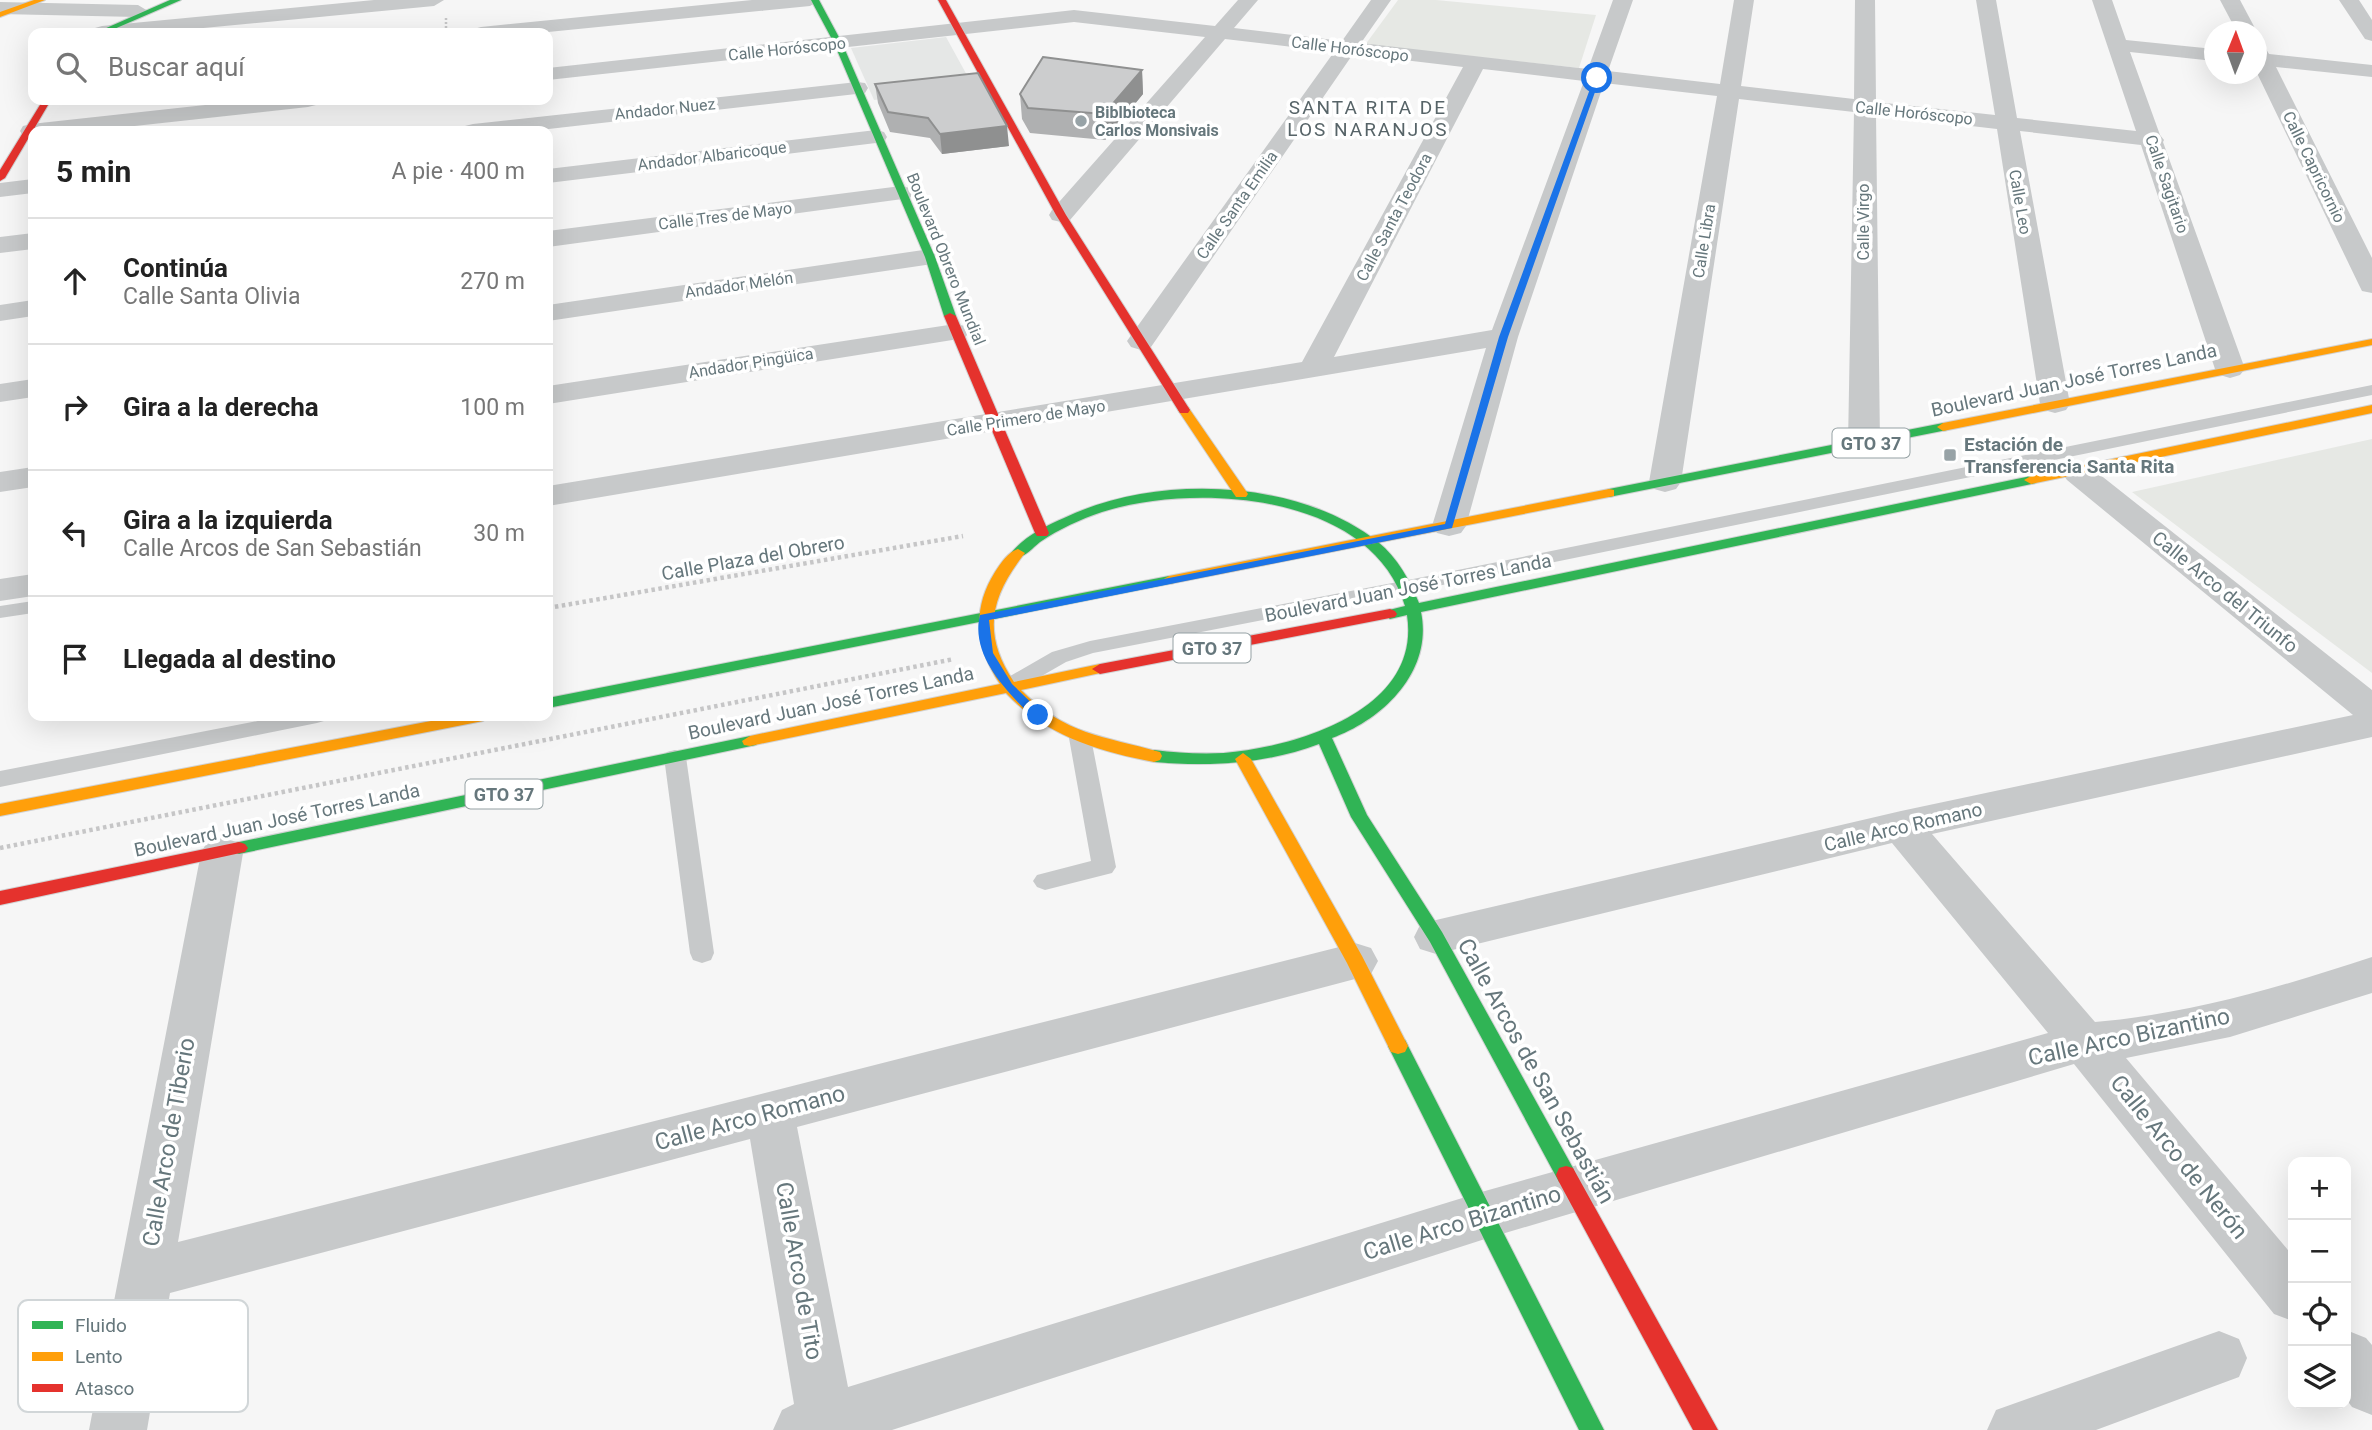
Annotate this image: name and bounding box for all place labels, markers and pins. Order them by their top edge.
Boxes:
place label: Biblbioteca Carlos Monsivais [1095,103,1219,140]
marker: Biblbioteca Carlos Monsivais [1073,113,1089,129]
place label: Estación de Transferencia Santa Rita [1964,433,2174,478]
marker: Estación de Transferencia Santa Rita [1942,447,1958,463]

